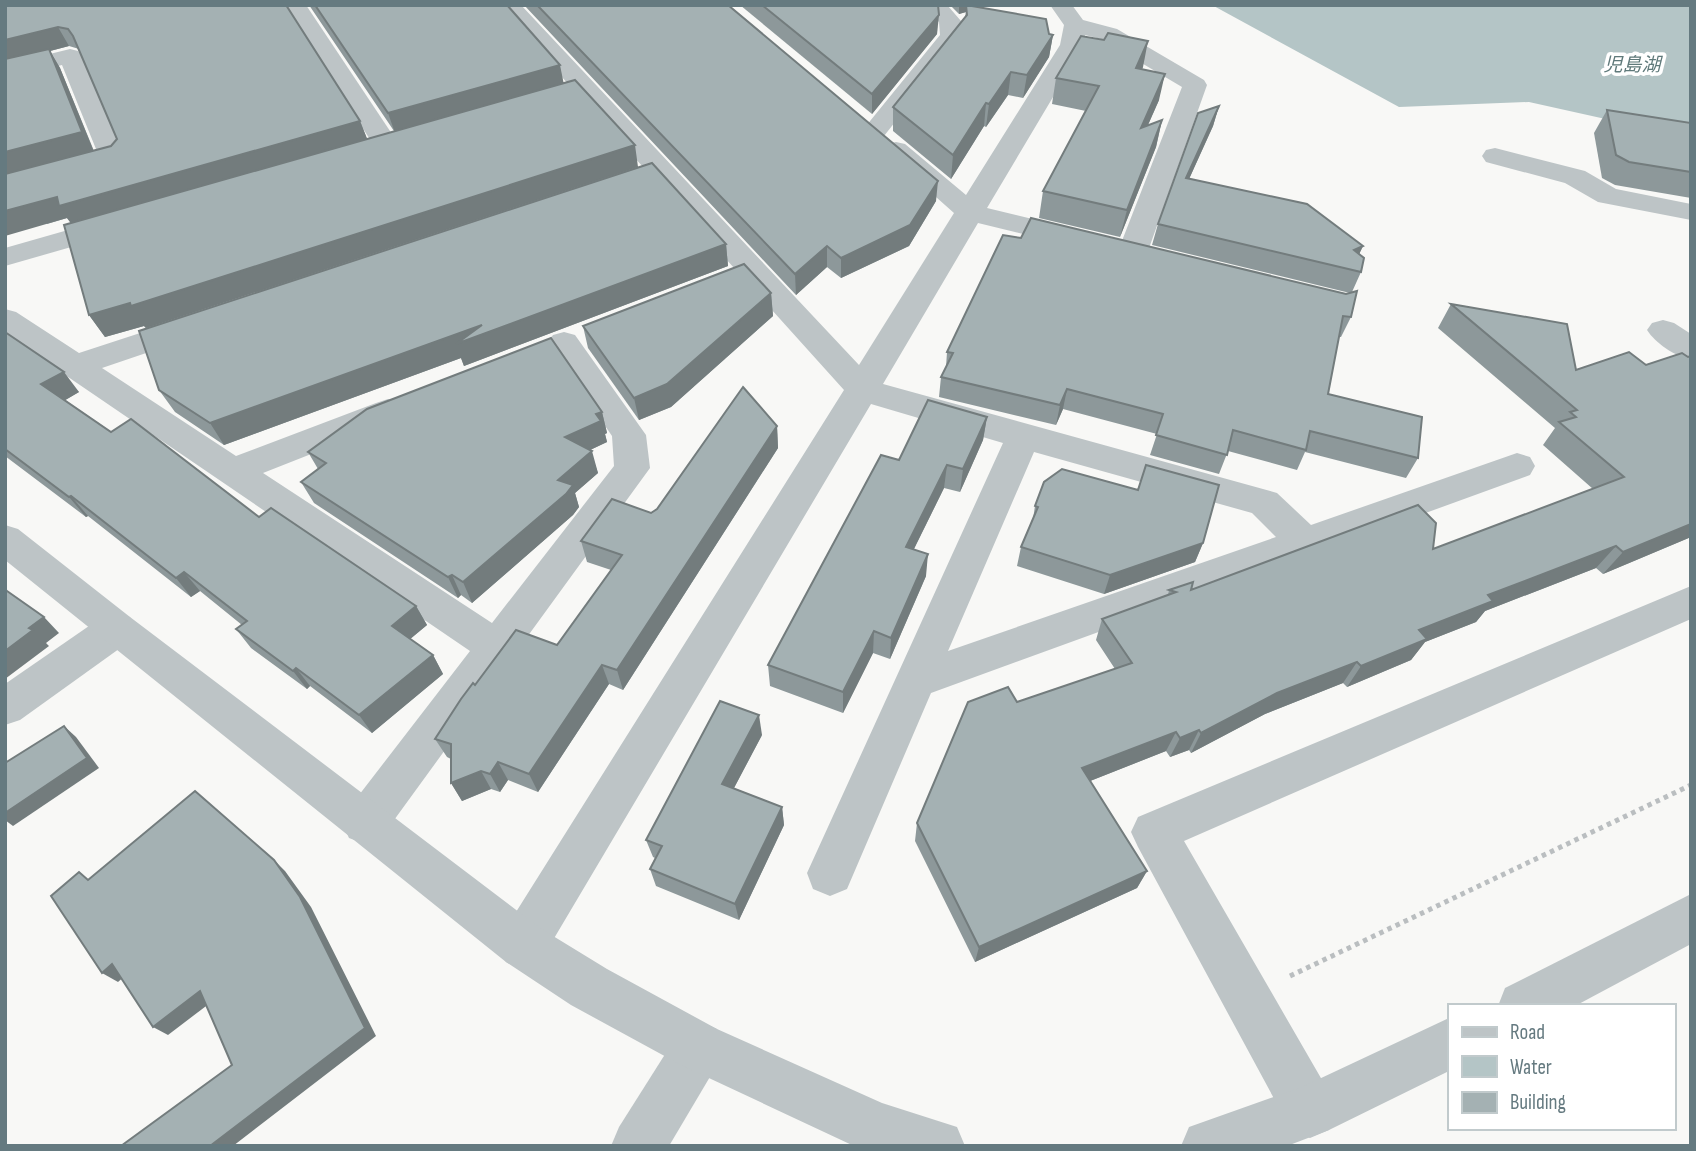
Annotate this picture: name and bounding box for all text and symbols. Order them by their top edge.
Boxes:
water label: 児島湖 [1603,54,1663,77]
legend [1448,1004,1675,1130]
text: Road [1510,1020,1545,1045]
text: Water [1510,1055,1552,1080]
text: Building [1510,1090,1566,1115]

